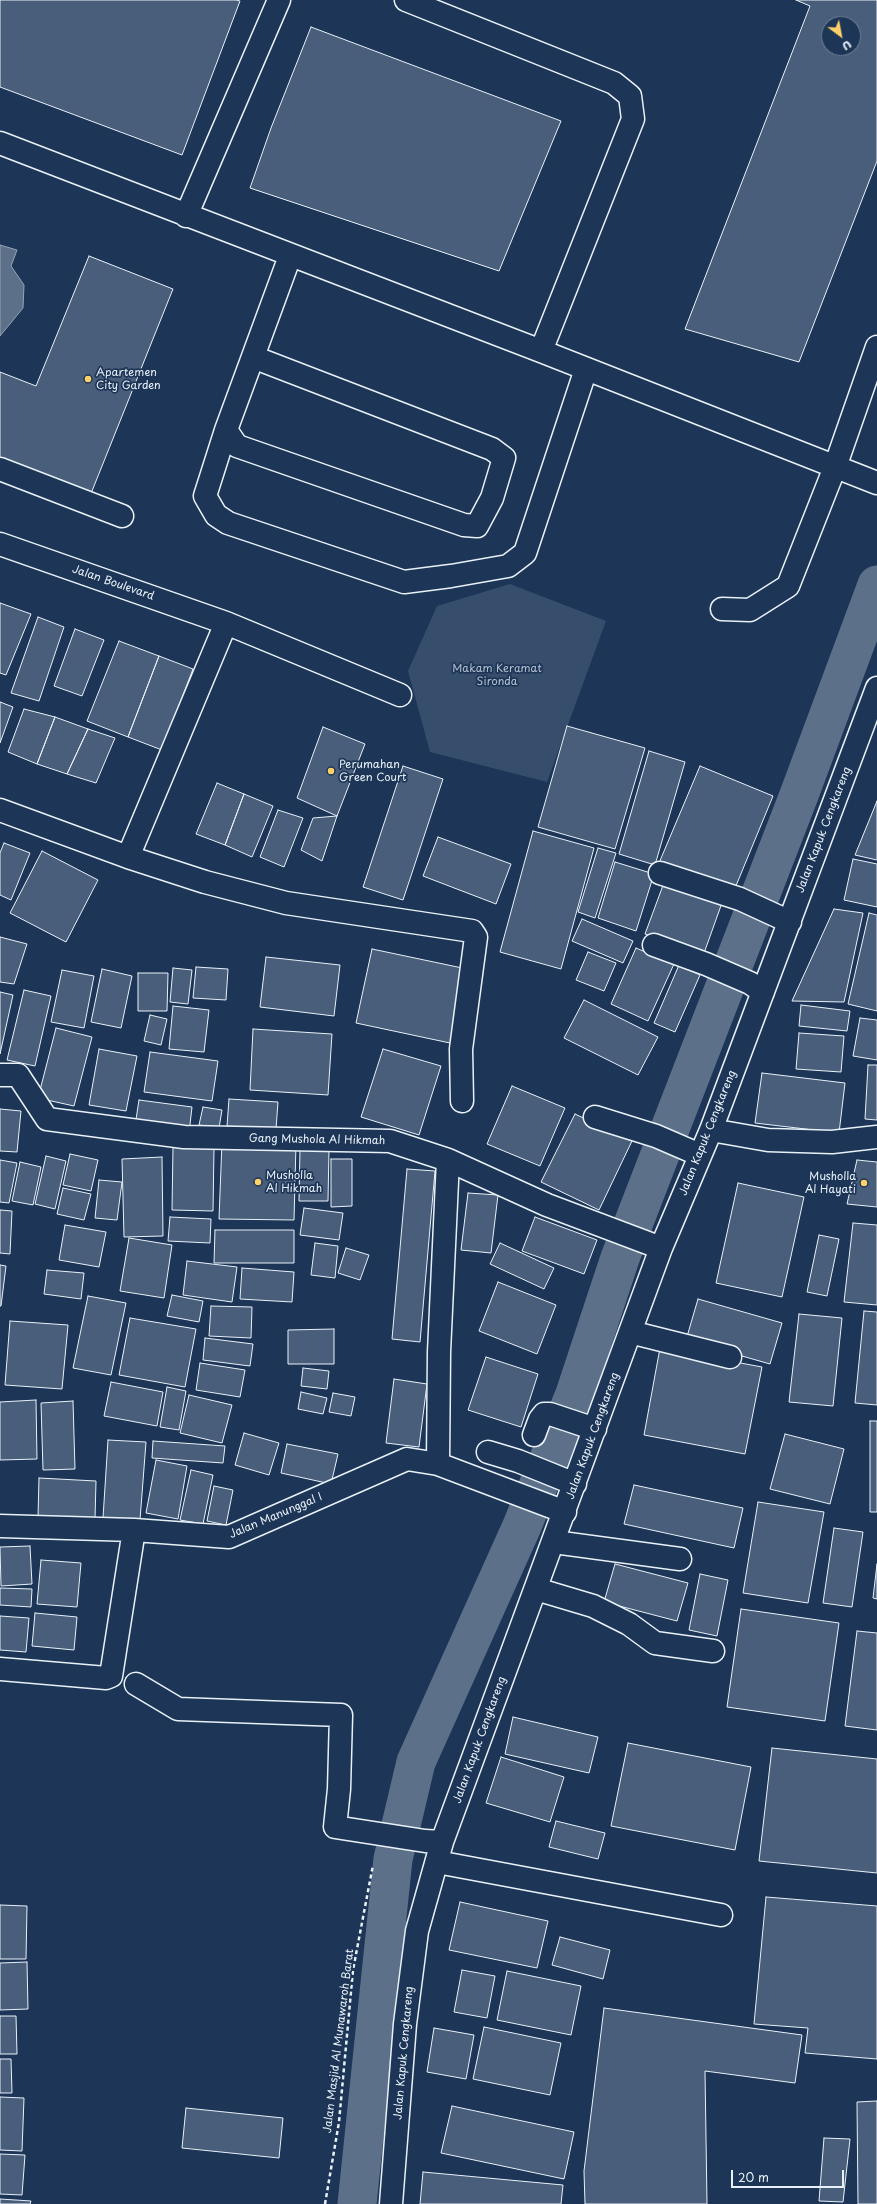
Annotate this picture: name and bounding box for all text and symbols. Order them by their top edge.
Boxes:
north arrow [821,16,861,56]
text: U [839,36,855,55]
place label: Apartemen City Garden [96,366,161,392]
marker: Apartemen City Garden [83,374,93,384]
street label: Jalan Boulevard [70,563,156,603]
park label: Makam Keramat Sironda [452,662,542,688]
place label: Perumahan Green Court [339,758,407,784]
street label: Jalan Kapuk Cengkareng [794,765,854,895]
marker: Perumahan Green Court [326,766,336,776]
street label: Jalan Kapuk Cengkareng [677,1068,739,1198]
street label: Gang Mushola Al Hikmah [249,1132,385,1148]
place label: Musholla Al Hikmah [266,1169,322,1195]
place label: Musholla Al Hayati [805,1170,856,1196]
marker: Musholla Al Hikmah [253,1177,263,1187]
marker: Musholla Al Hayati [859,1178,869,1188]
street label: Jalan Kapuk Cengkareng [564,1371,622,1501]
street label: Jalan Manunggal I [227,1490,325,1542]
street label: Jalan Kapuk Cengkareng [451,1675,509,1805]
street label: Jalan Masjid Al Munawaroh Barat [321,1948,357,2134]
street label: Jalan Kapuk Cengkareng [392,1986,416,2120]
scale bar [733,2162,846,2188]
text: 20 m [738,2168,769,2186]

